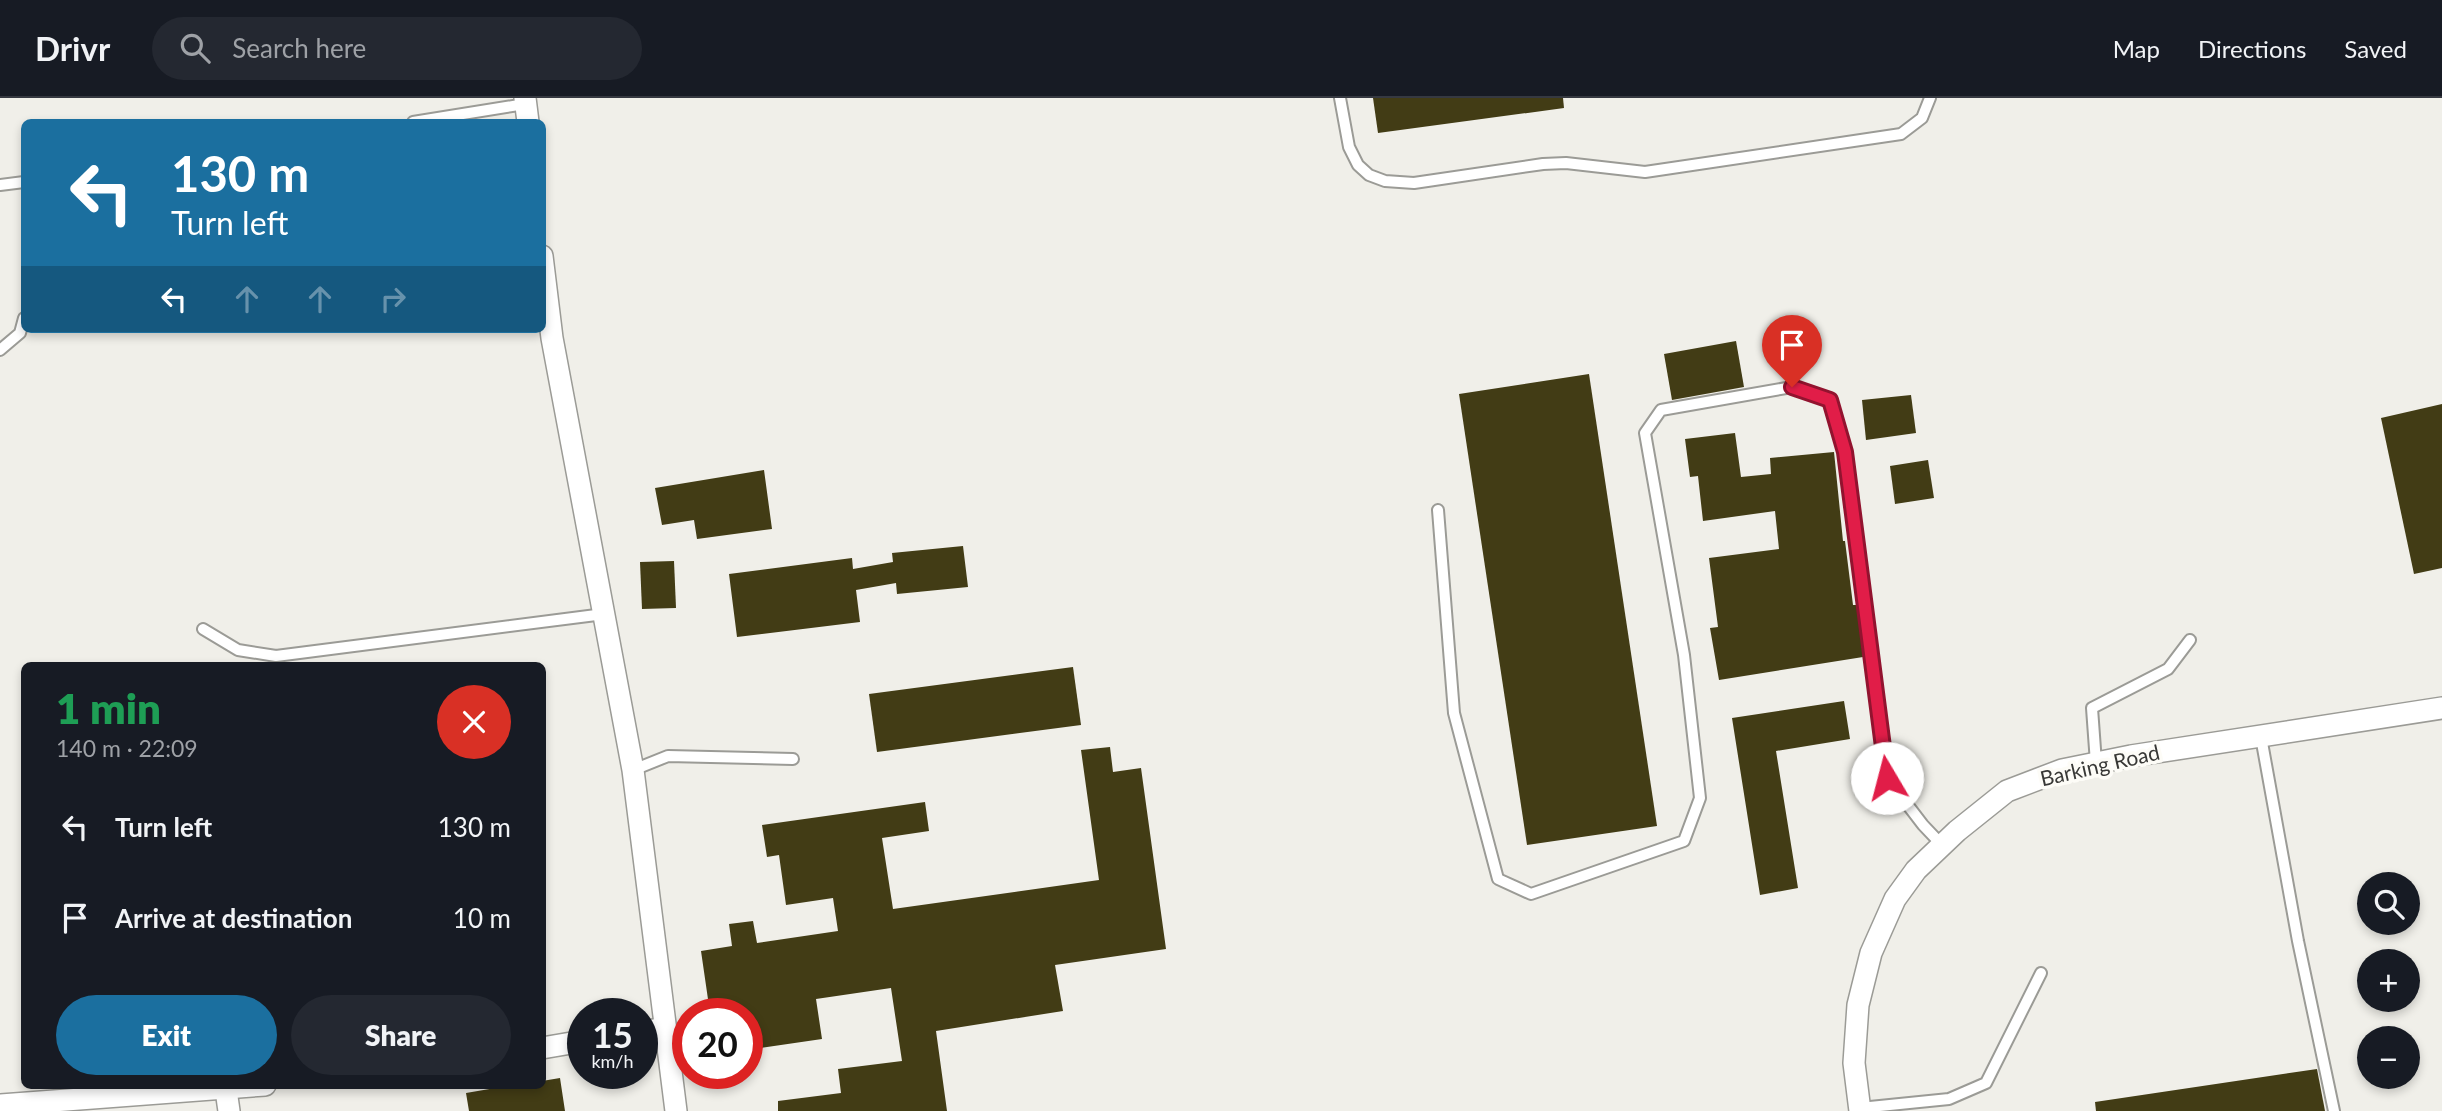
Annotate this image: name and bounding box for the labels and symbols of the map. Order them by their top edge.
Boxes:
pin [1762,315,1822,387]
street label: Barking Road [2038,739,2162,790]
position arrow [1850,741,1924,815]
speed limit sign: 20 [672,998,763,1089]

